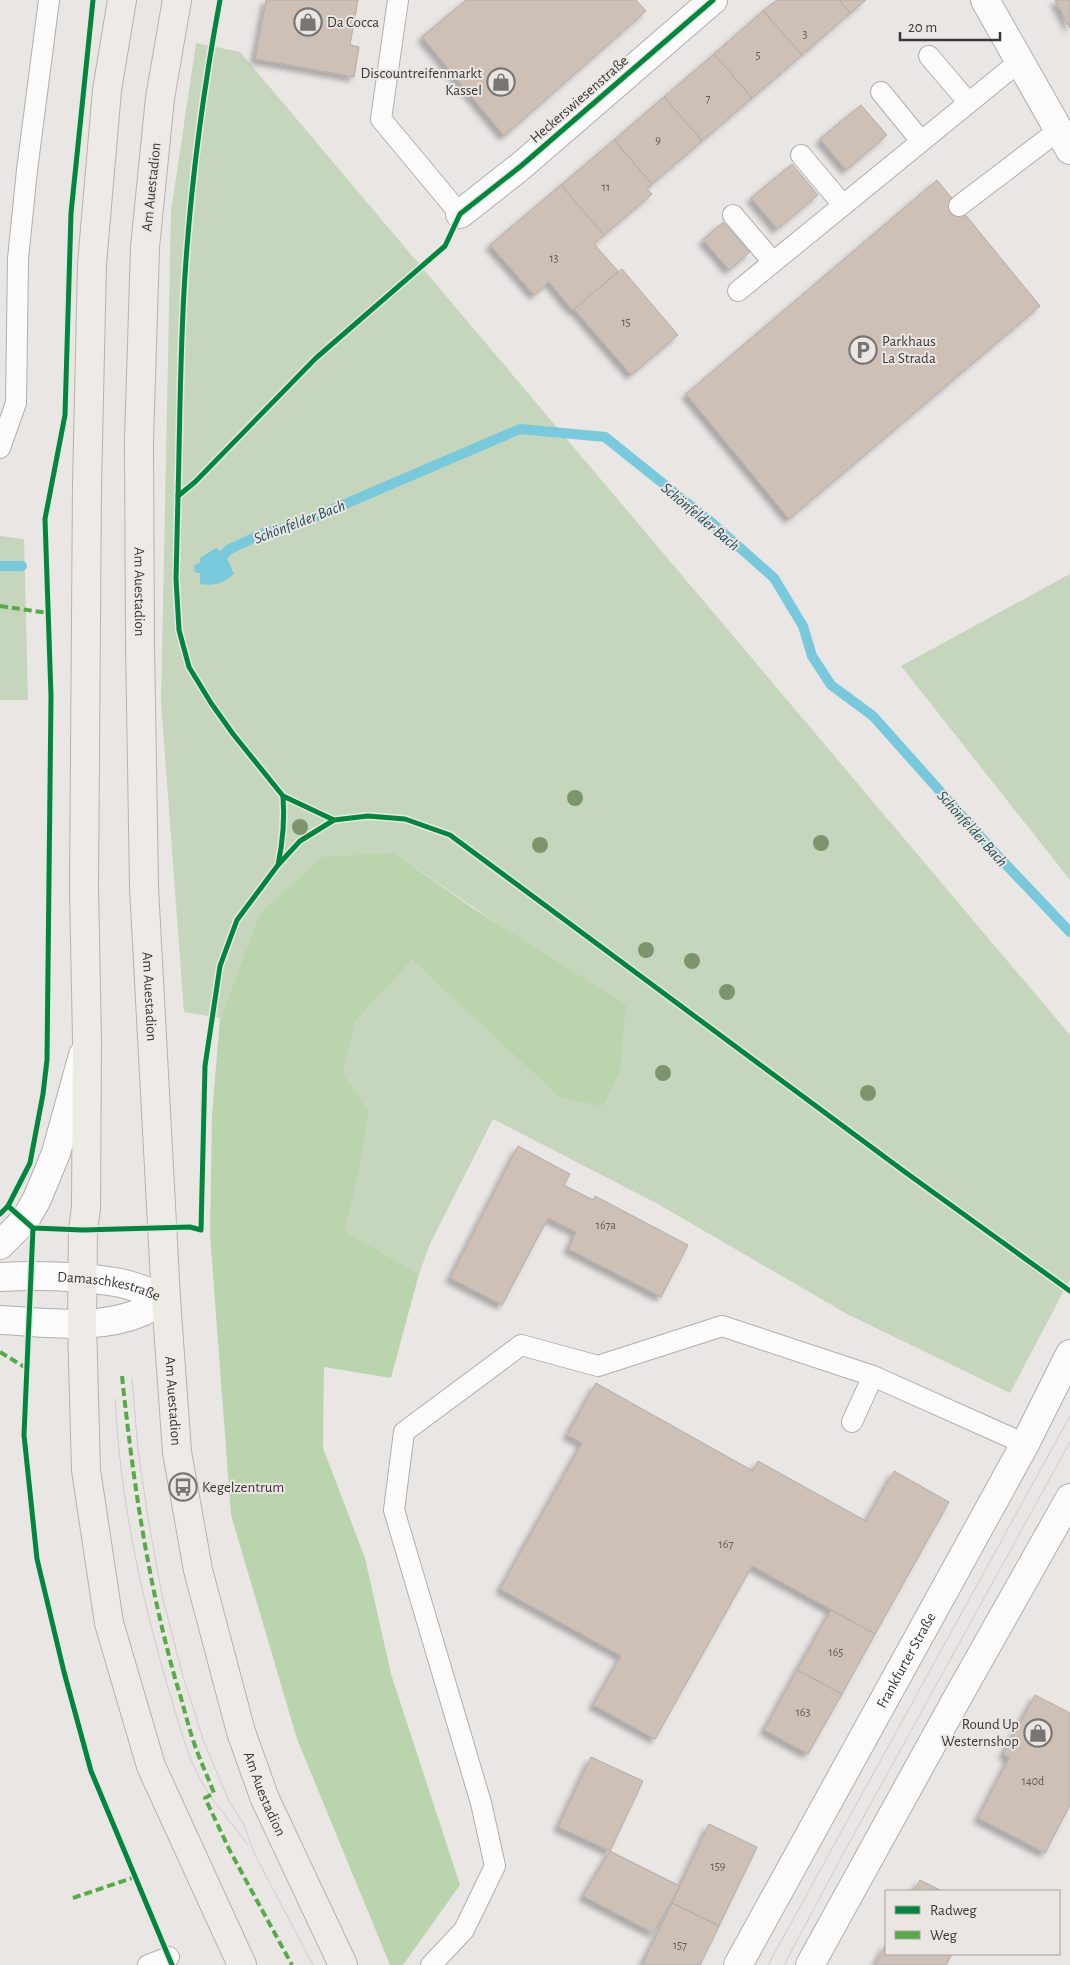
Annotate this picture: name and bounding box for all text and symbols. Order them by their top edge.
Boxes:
shop icon: Da Cocca [293,7,323,37]
scale bar [900,10,1000,42]
place label: Da Cocca [327,15,379,30]
text: 20 m [908,20,937,35]
house number: 3 [803,28,808,40]
house number: 5 [755,49,761,61]
street label: Heckerswiesenstraße [527,53,631,146]
place label: Discountreifenmarkt Kassel [361,66,482,98]
shop icon: Discountreifenmarkt Kassel [486,67,516,97]
house number: 7 [705,92,711,104]
house number: 9 [655,134,661,146]
street label: Am Auestadion [139,142,164,232]
house number: 11 [602,181,610,193]
house number: 13 [549,252,559,264]
house number: 15 [621,316,631,328]
place label: Parkhaus La Strada [882,334,936,366]
parking icon: Parkhaus La Strada [848,335,878,365]
water label: Schönfelder Bach [658,480,742,554]
water label: Schönfelder Bach [251,497,347,547]
street label: Am Auestadion [132,547,147,637]
water label: Schönfelder Bach [934,787,1010,870]
street label: Am Auestadion [139,951,159,1042]
house number: 167a [596,1219,617,1231]
street label: Damaschkestraße [57,1269,163,1304]
street label: Am Auestadion [162,1356,184,1446]
bus stop icon: Kegelzentrum [168,1472,198,1502]
place label: Kegelzentrum [202,1480,284,1495]
house number: 167 [719,1538,733,1550]
street label: Frankfurter Straße [874,1610,939,1711]
house number: 165 [829,1646,843,1658]
house number: 163 [796,1706,810,1718]
place label: Round Up Westernshop [941,1717,1019,1749]
shop icon: Round Up Westernshop [1023,1718,1053,1748]
street label: Am Auestadion [241,1750,288,1838]
house number: 140d [1022,1775,1044,1787]
house number: 159 [711,1860,726,1872]
legend [885,1890,1060,1955]
text: Radweg [930,1903,977,1918]
text: Weg [930,1928,958,1943]
house number: 157 [673,1939,687,1951]

